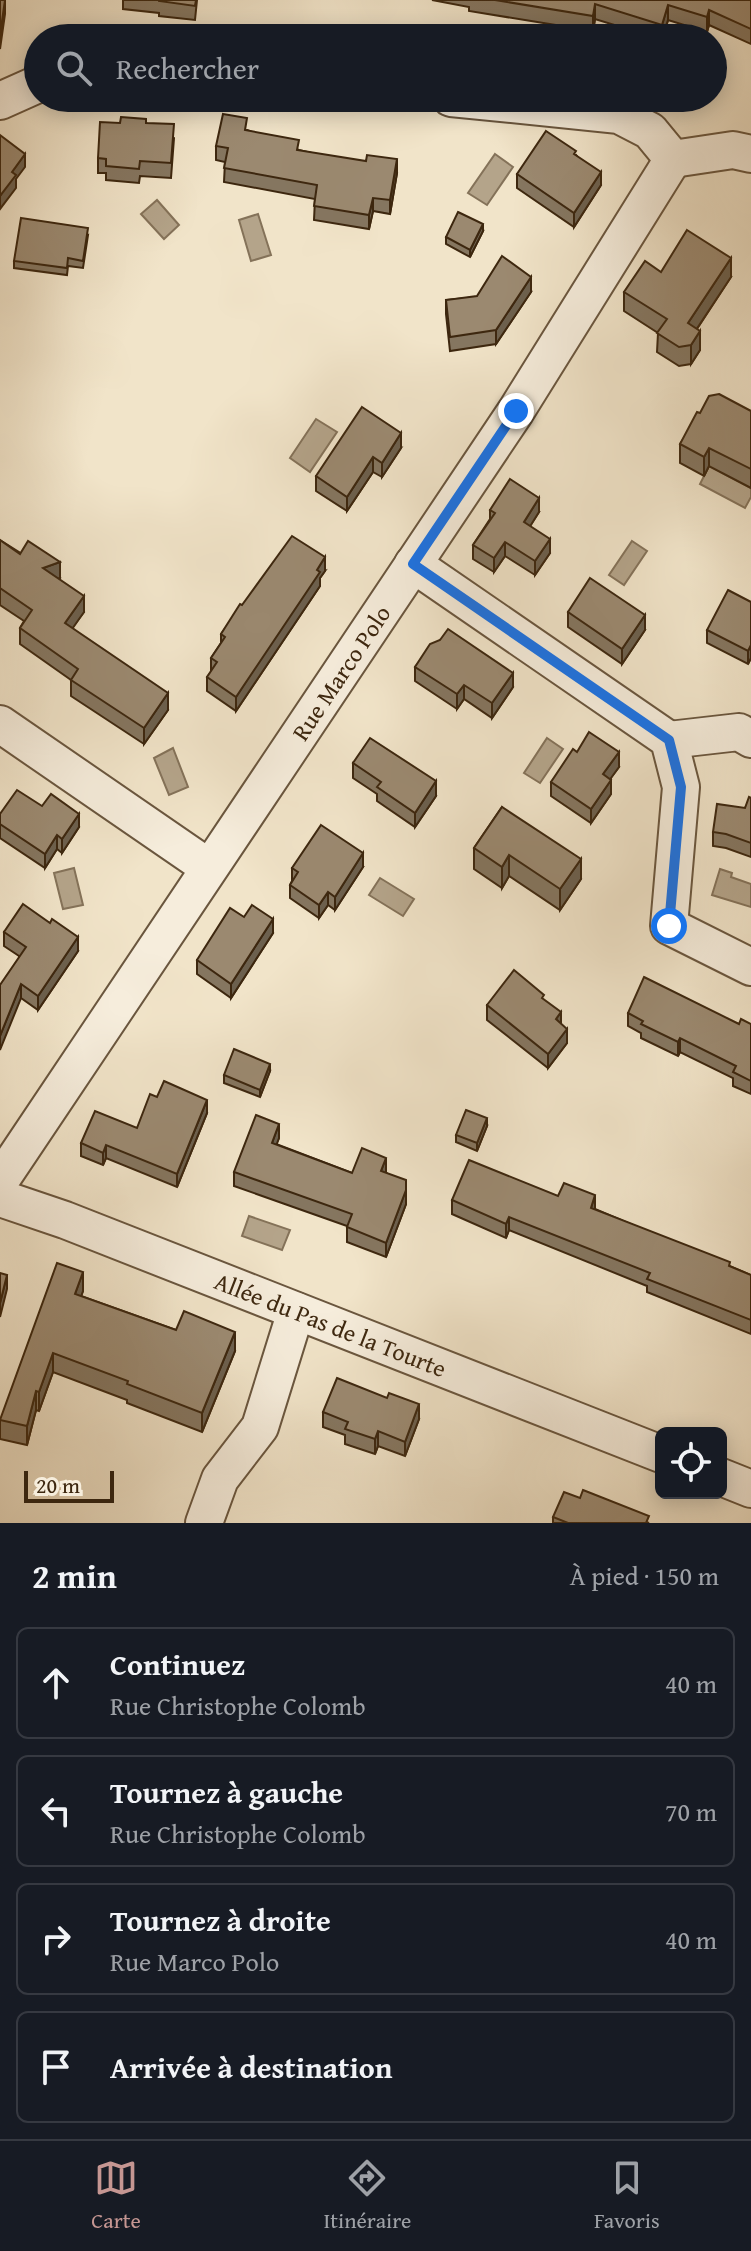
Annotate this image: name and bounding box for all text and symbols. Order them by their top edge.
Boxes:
search box [24,24,727,112]
icon: search [52,46,96,90]
text: Rechercher [116,46,259,90]
route end [498,393,534,429]
street label: Rue Marco Polo [283,598,399,747]
route start [651,908,687,944]
street label: Allée du Pas de la Tourte [210,1263,452,1386]
map controls [655,1427,727,1499]
button: locate [655,1427,727,1499]
scale bar [24,1467,114,1503]
text: 20 m [36,1469,80,1501]
text: 2 min [32,1551,117,1600]
text: À pied · 150 m [570,1556,719,1595]
text: Continuez [110,1642,245,1686]
icon: ahead [34,1661,78,1705]
text: 40 m [665,1664,717,1703]
text: Rue Christophe Colomb [110,1686,366,1725]
text: Tournez à gauche [110,1770,343,1814]
icon: left [34,1789,78,1833]
text: 70 m [665,1792,717,1831]
text: Rue Christophe Colomb [110,1814,366,1853]
text: Tournez à droite [110,1898,331,1942]
icon: right [34,1917,78,1961]
text: 40 m [665,1920,717,1959]
text: Rue Marco Polo [110,1942,279,1981]
icon: arrive [34,2045,78,2089]
text: Arrivée à destination [110,2045,392,2089]
tab: Carte [91,2156,141,2236]
tab: Itinéraire [323,2156,411,2236]
tab: Favoris [594,2156,660,2236]

